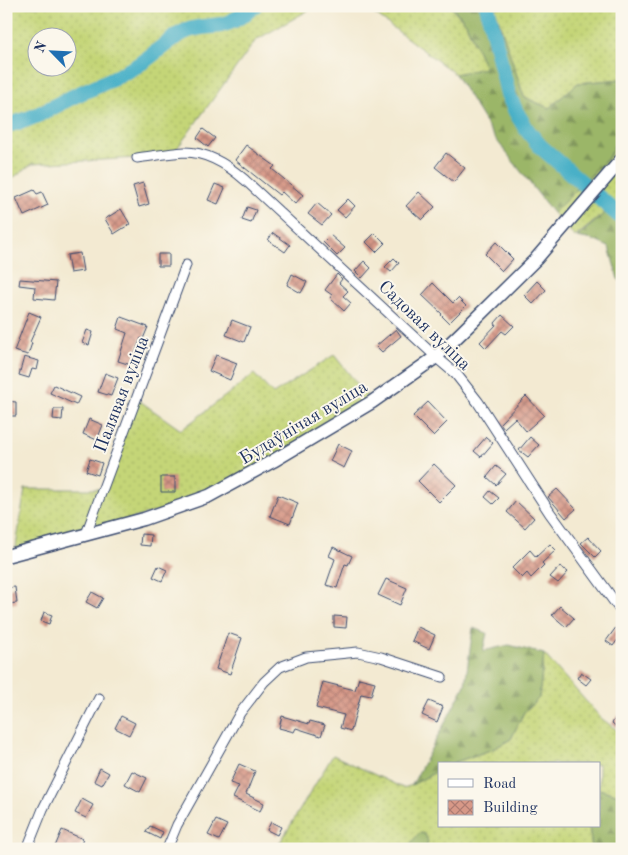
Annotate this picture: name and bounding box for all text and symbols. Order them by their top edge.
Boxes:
north arrow [28,28,78,78]
text: N [32,39,50,55]
street label: Садовая вуліца [375,277,474,374]
street label: Палявая вуліца [91,333,152,455]
street label: Будаўнічая вуліца [236,378,371,468]
legend [438,762,600,828]
text: Road [483,777,517,792]
text: Building [483,801,538,816]

